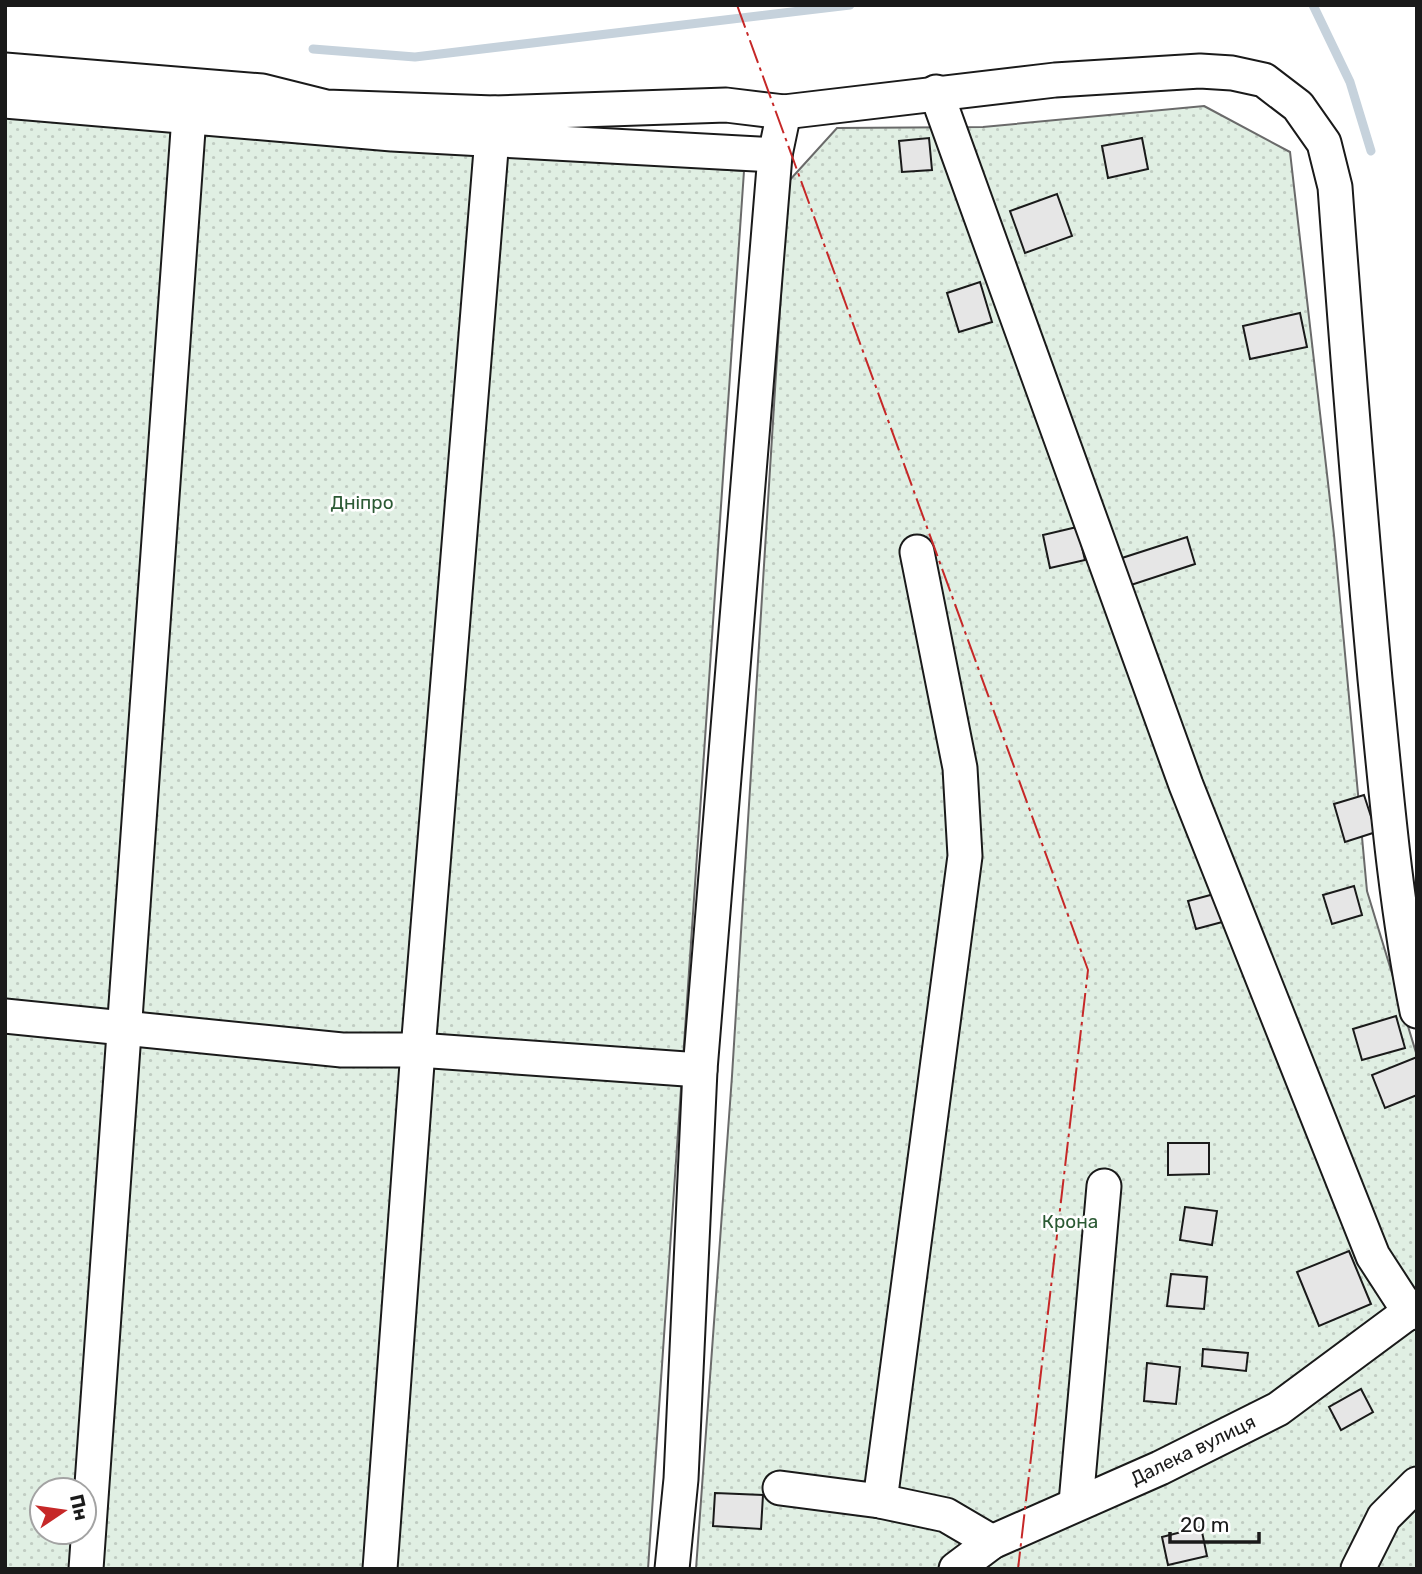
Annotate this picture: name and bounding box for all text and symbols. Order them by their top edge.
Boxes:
park label: Дніпро [330,491,394,514]
park label: Крона [1042,1210,1098,1233]
street label: Далека вулиця [1127,1410,1259,1490]
north arrow [28,1476,98,1546]
text: Пн [65,1492,93,1523]
scale bar [1170,1500,1259,1544]
text: 20 m [1180,1512,1229,1537]

